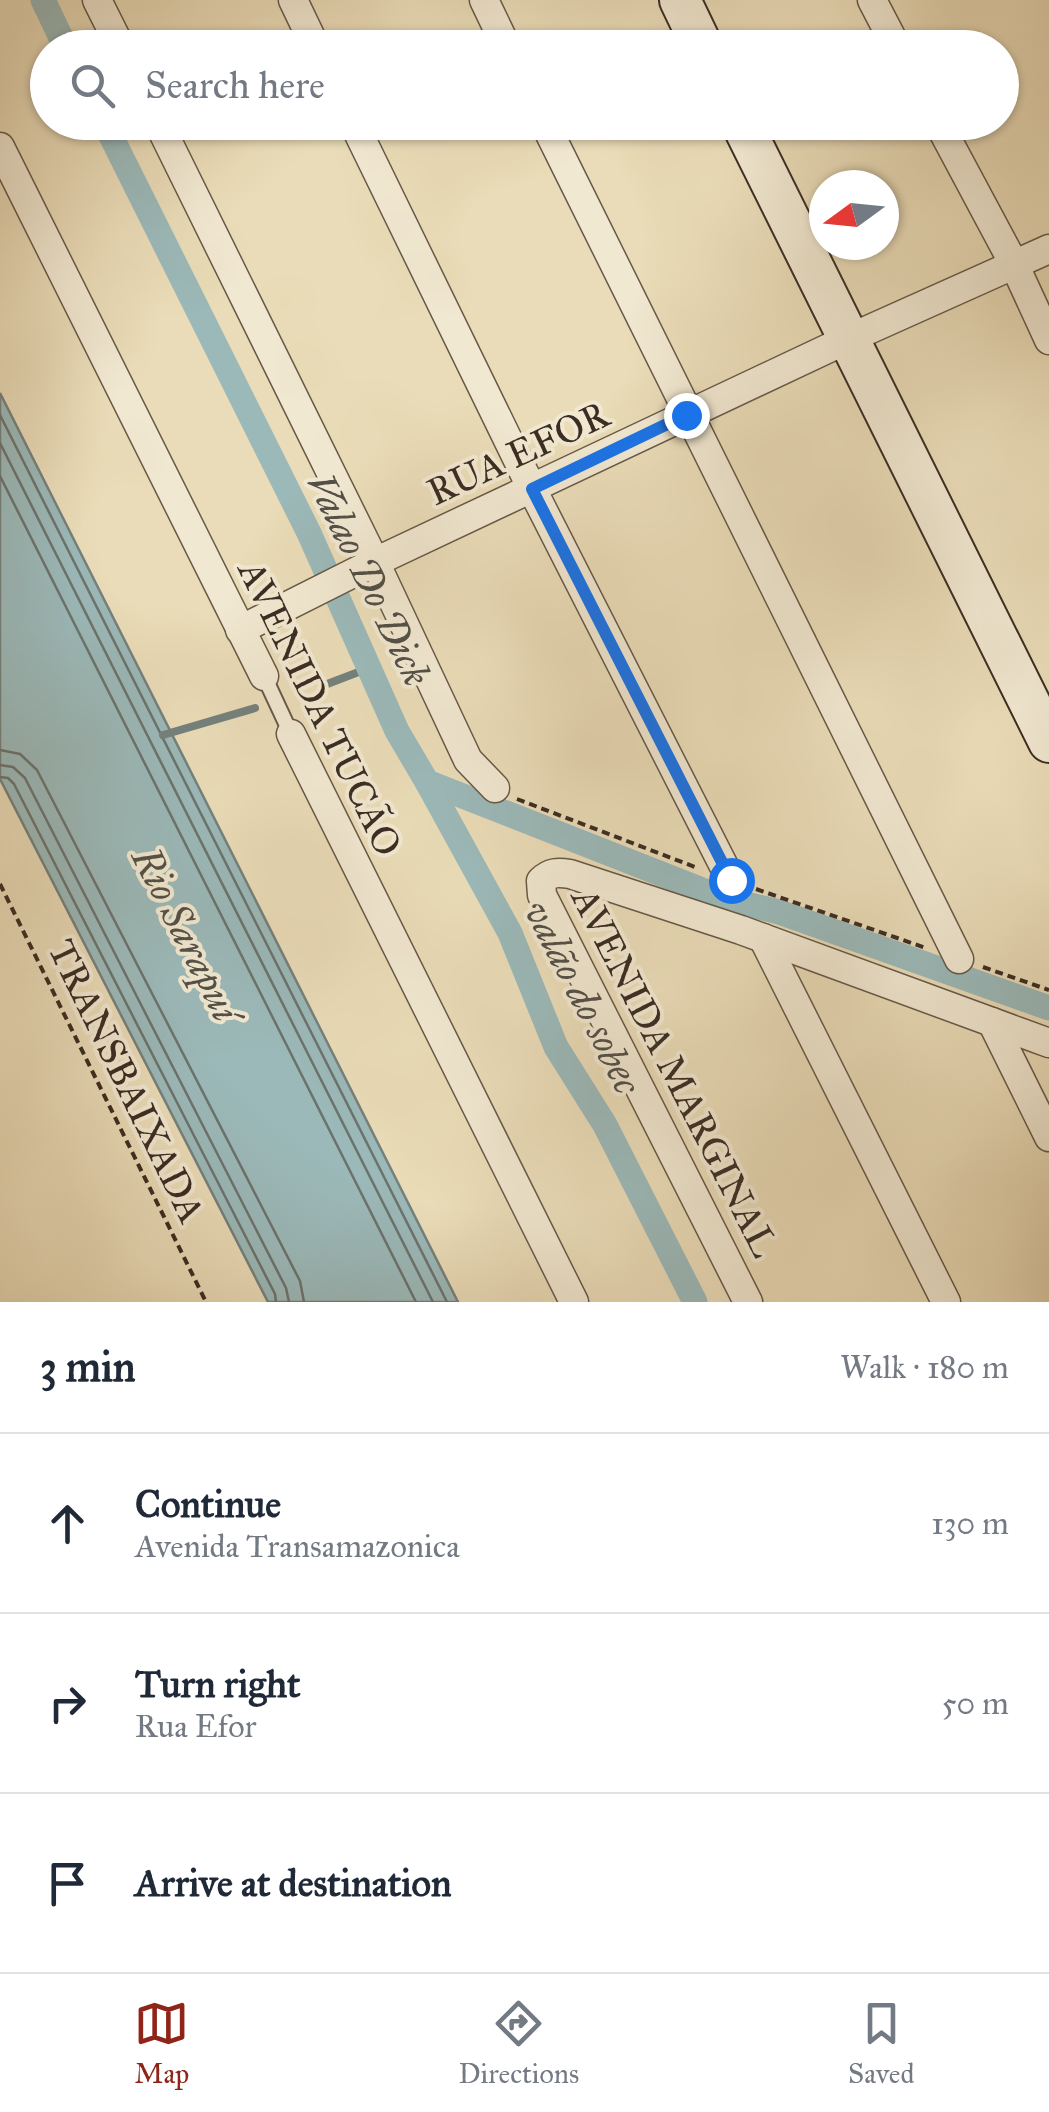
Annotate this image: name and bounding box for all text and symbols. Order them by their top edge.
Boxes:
search box [30,30,1019,140]
icon: search [65,58,120,113]
text: Search here [145,62,325,108]
north arrow [809,170,899,260]
street label: RUA EFOR [420,390,617,515]
route end [664,393,710,439]
water label: Valao Do Dick [296,464,442,694]
street label: AVENIDA TUCÃO [228,551,412,863]
water label: Rio Sarapuí [120,837,254,1036]
route start [709,858,755,904]
street label: AVENIDA MARGINAL [561,878,788,1264]
water label: valão do sobec [513,892,654,1104]
street label: TRANSBAIXADA [39,932,216,1230]
text: 3 min [40,1341,135,1393]
text: Walk · 180 m [840,1348,1009,1387]
text: Continue [135,1481,281,1527]
icon: ahead [40,1496,95,1551]
text: 130 m [931,1504,1009,1543]
text: Avenida Transamazonica [135,1527,460,1566]
text: Turn right [135,1661,301,1707]
icon: right [40,1676,95,1731]
text: 50 m [942,1684,1009,1723]
text: Rua Efor [135,1707,256,1746]
icon: arrive [40,1856,95,1911]
text: Arrive at destination [135,1860,452,1906]
tab: Map [134,1996,189,2091]
tab: Directions [458,1996,579,2091]
tab: Saved [848,1996,915,2091]

